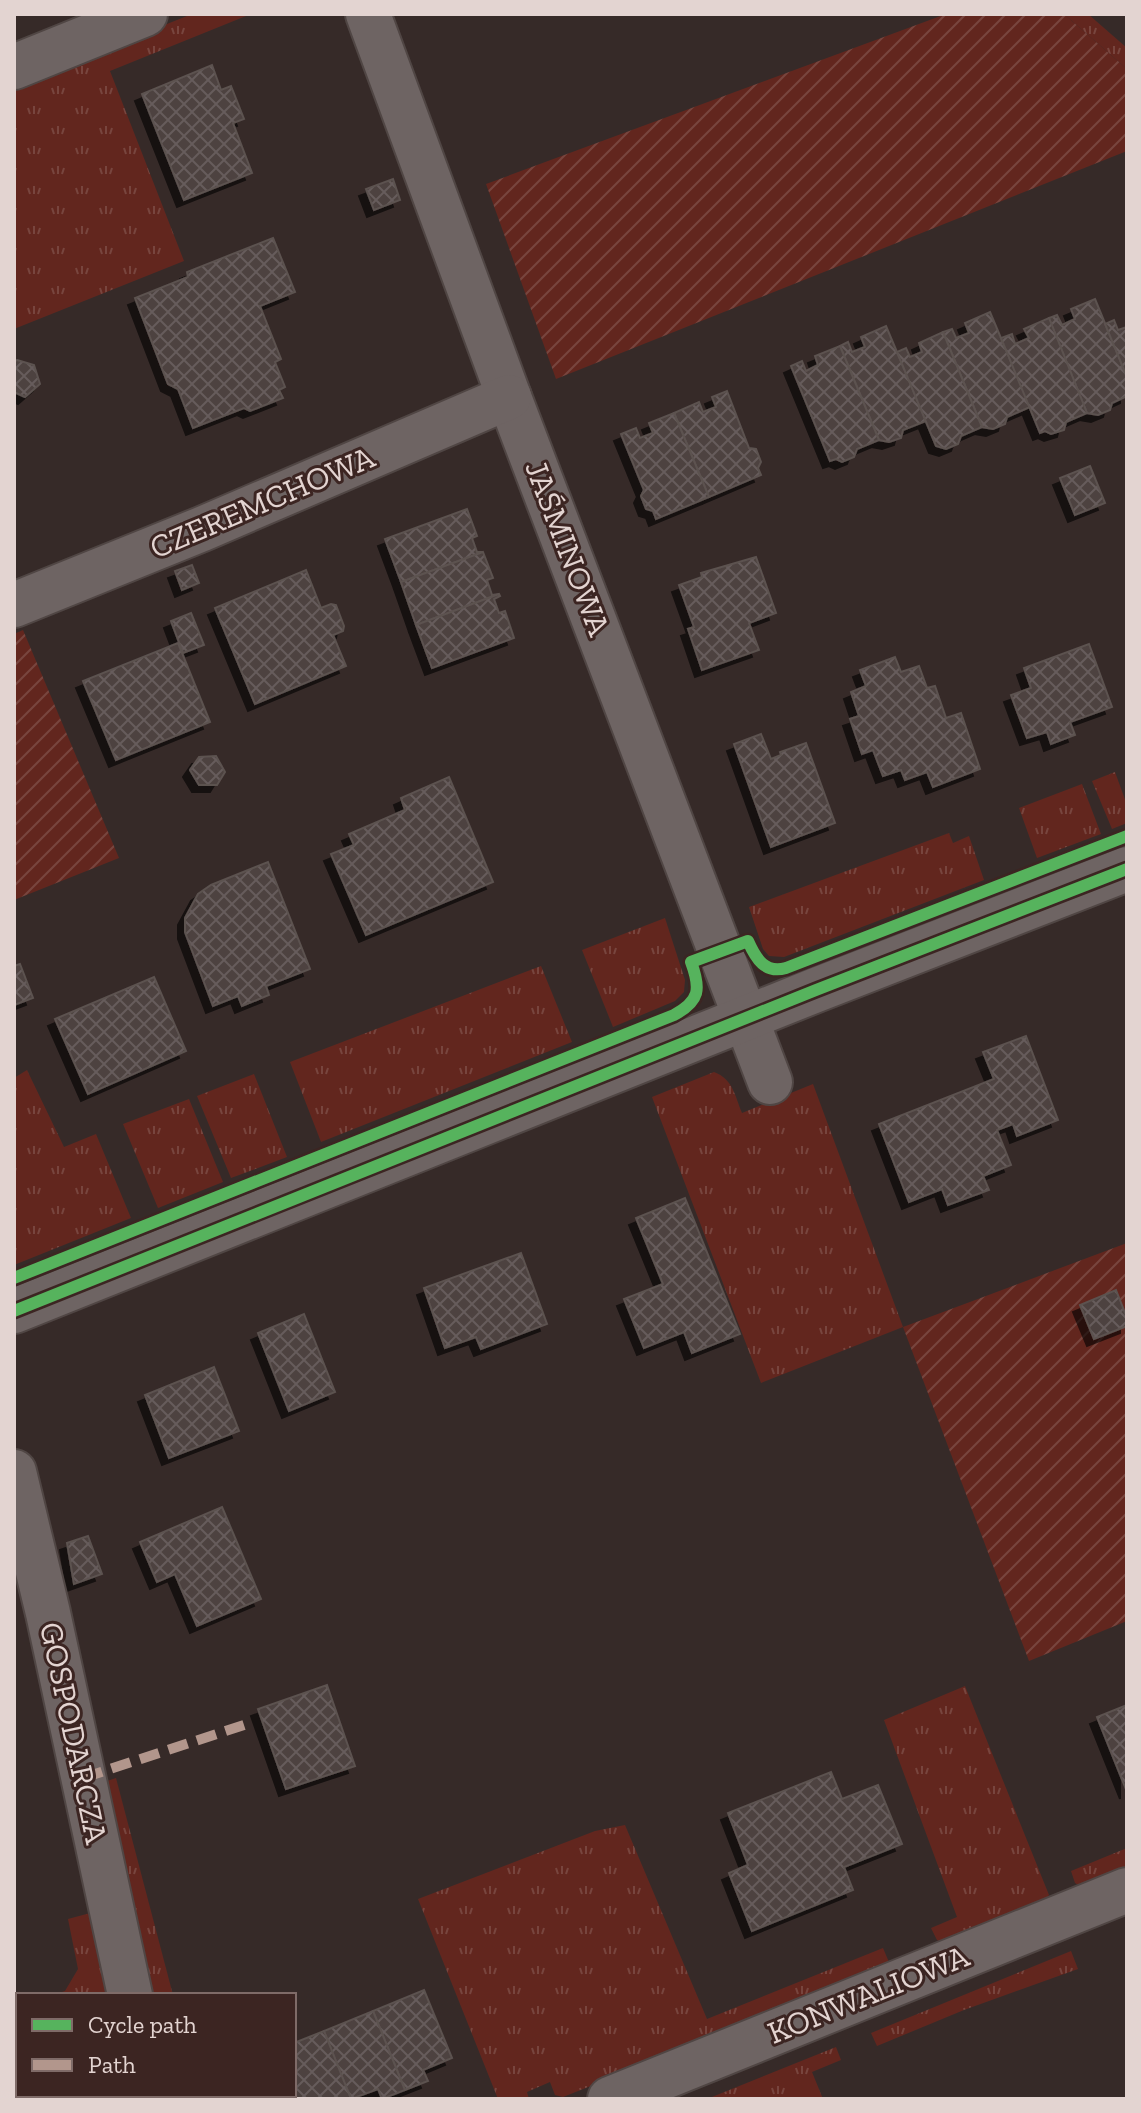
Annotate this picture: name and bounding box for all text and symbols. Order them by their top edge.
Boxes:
street label: CZEREMCHOWA [144,437,380,566]
street label: JAŚMINOWA [517,455,619,641]
street label: GOSPODARCZA [32,1619,116,1847]
street label: KONWALIOWA [762,1936,974,2052]
legend [16,1993,296,2097]
text: Cycle path [88,2010,197,2039]
text: Path [88,2050,136,2079]

